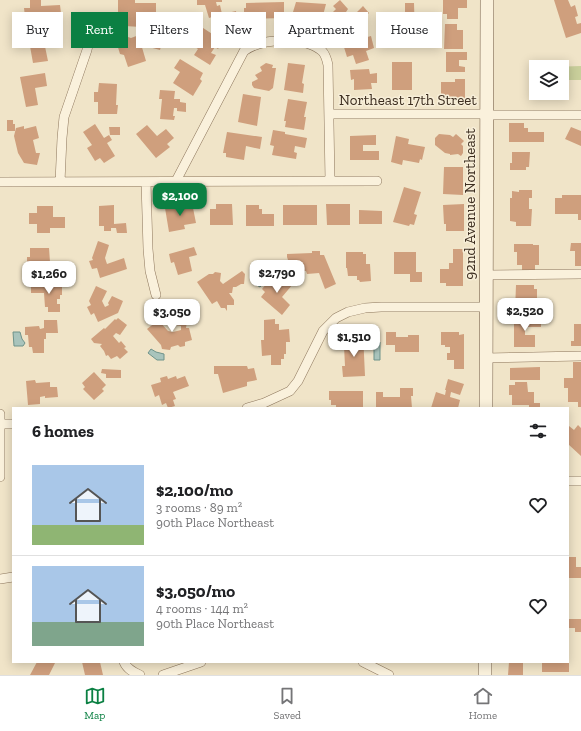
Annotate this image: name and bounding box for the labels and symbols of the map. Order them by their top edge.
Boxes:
street label: Northeast 17th Street [339,91,477,109]
street label: 92nd Avenue Northeast [461,128,479,280]
pin: $2,100 [147,183,213,217]
pin: $2,790 [244,260,310,294]
pin: $1,260 [16,261,82,295]
pin: $2,520 [492,298,558,332]
pin: $3,050 [139,299,205,333]
pin: $1,510 [321,324,387,358]

